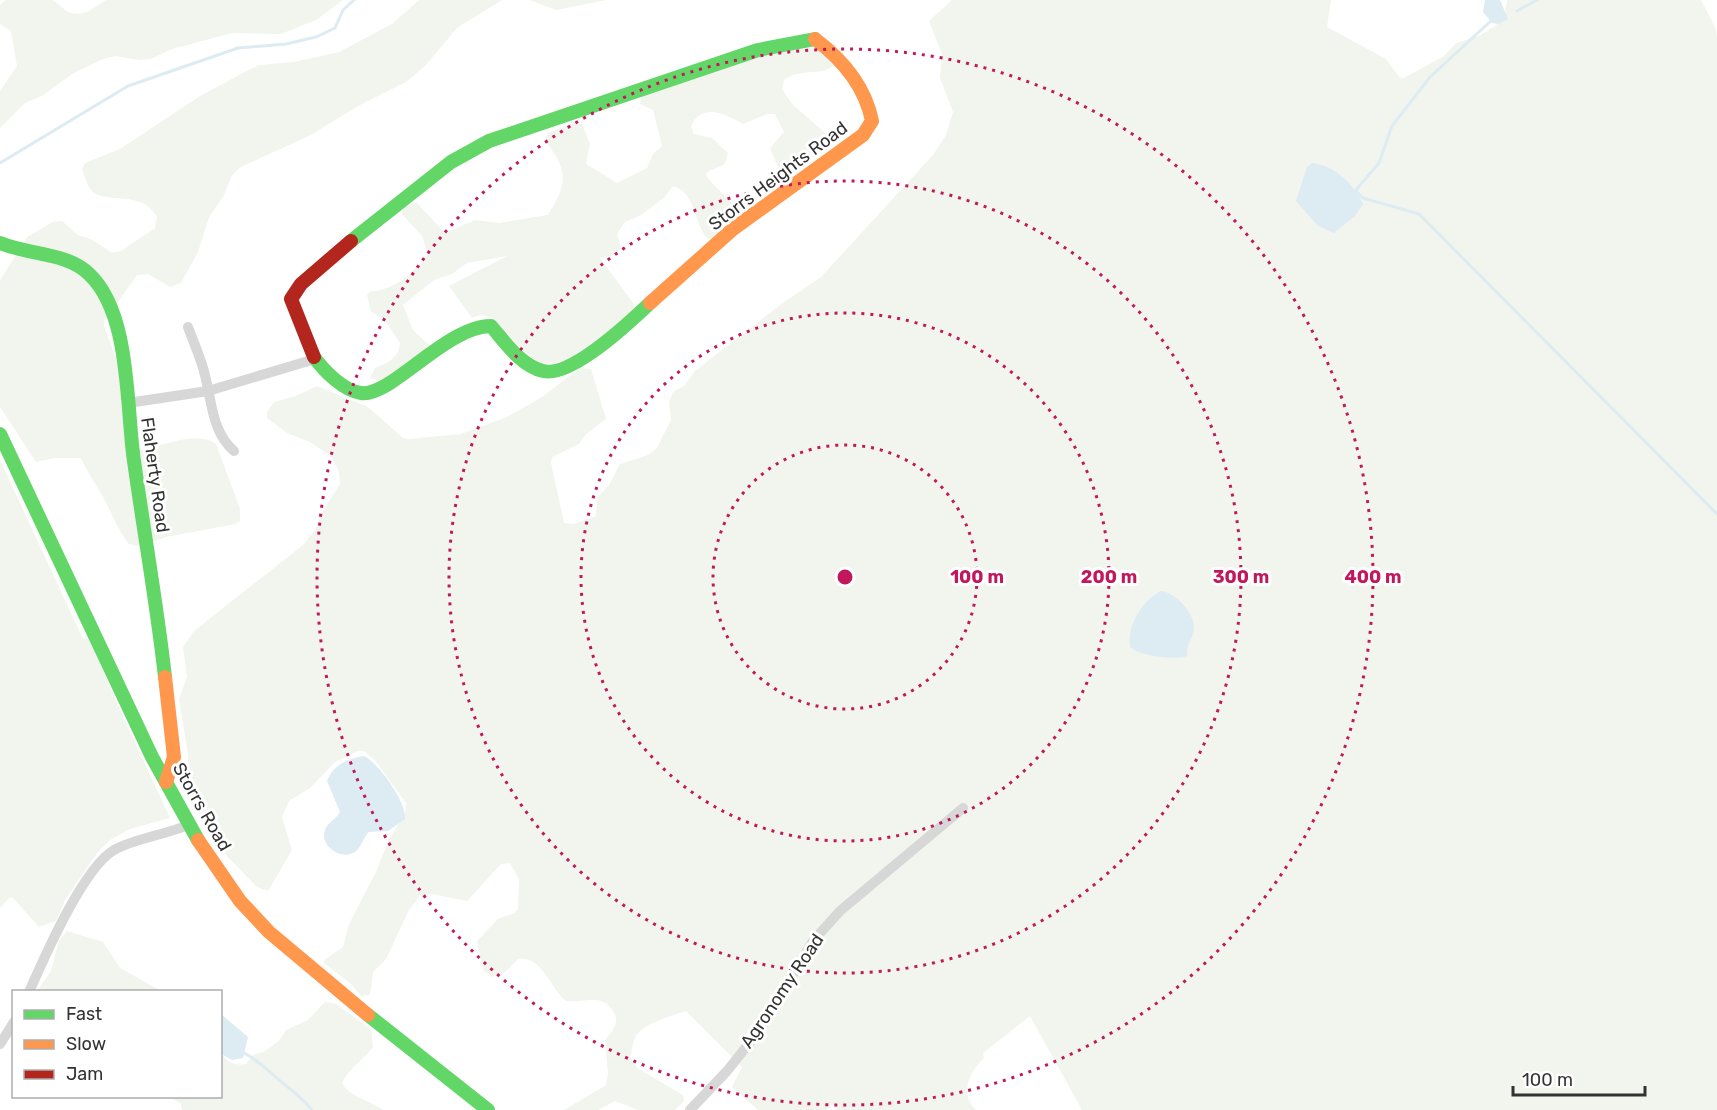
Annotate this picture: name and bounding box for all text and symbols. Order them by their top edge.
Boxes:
street label: Storrs Heights Road [704,117,852,235]
street label: Flaherty Road [136,416,174,534]
text: 100 m [950,566,1004,588]
text: 200 m [1081,566,1137,588]
text: 300 m [1213,566,1269,588]
text: 400 m [1344,566,1402,588]
centre of rings [835,567,855,587]
street label: Storrs Road [168,759,236,855]
street label: Agronomy Road [736,930,828,1052]
legend [12,990,222,1098]
text: Fast [66,1003,102,1025]
text: Slow [66,1033,106,1055]
scale bar [1513,1059,1645,1097]
text: Jam [66,1063,103,1085]
text: 100 m [1522,1069,1573,1091]

